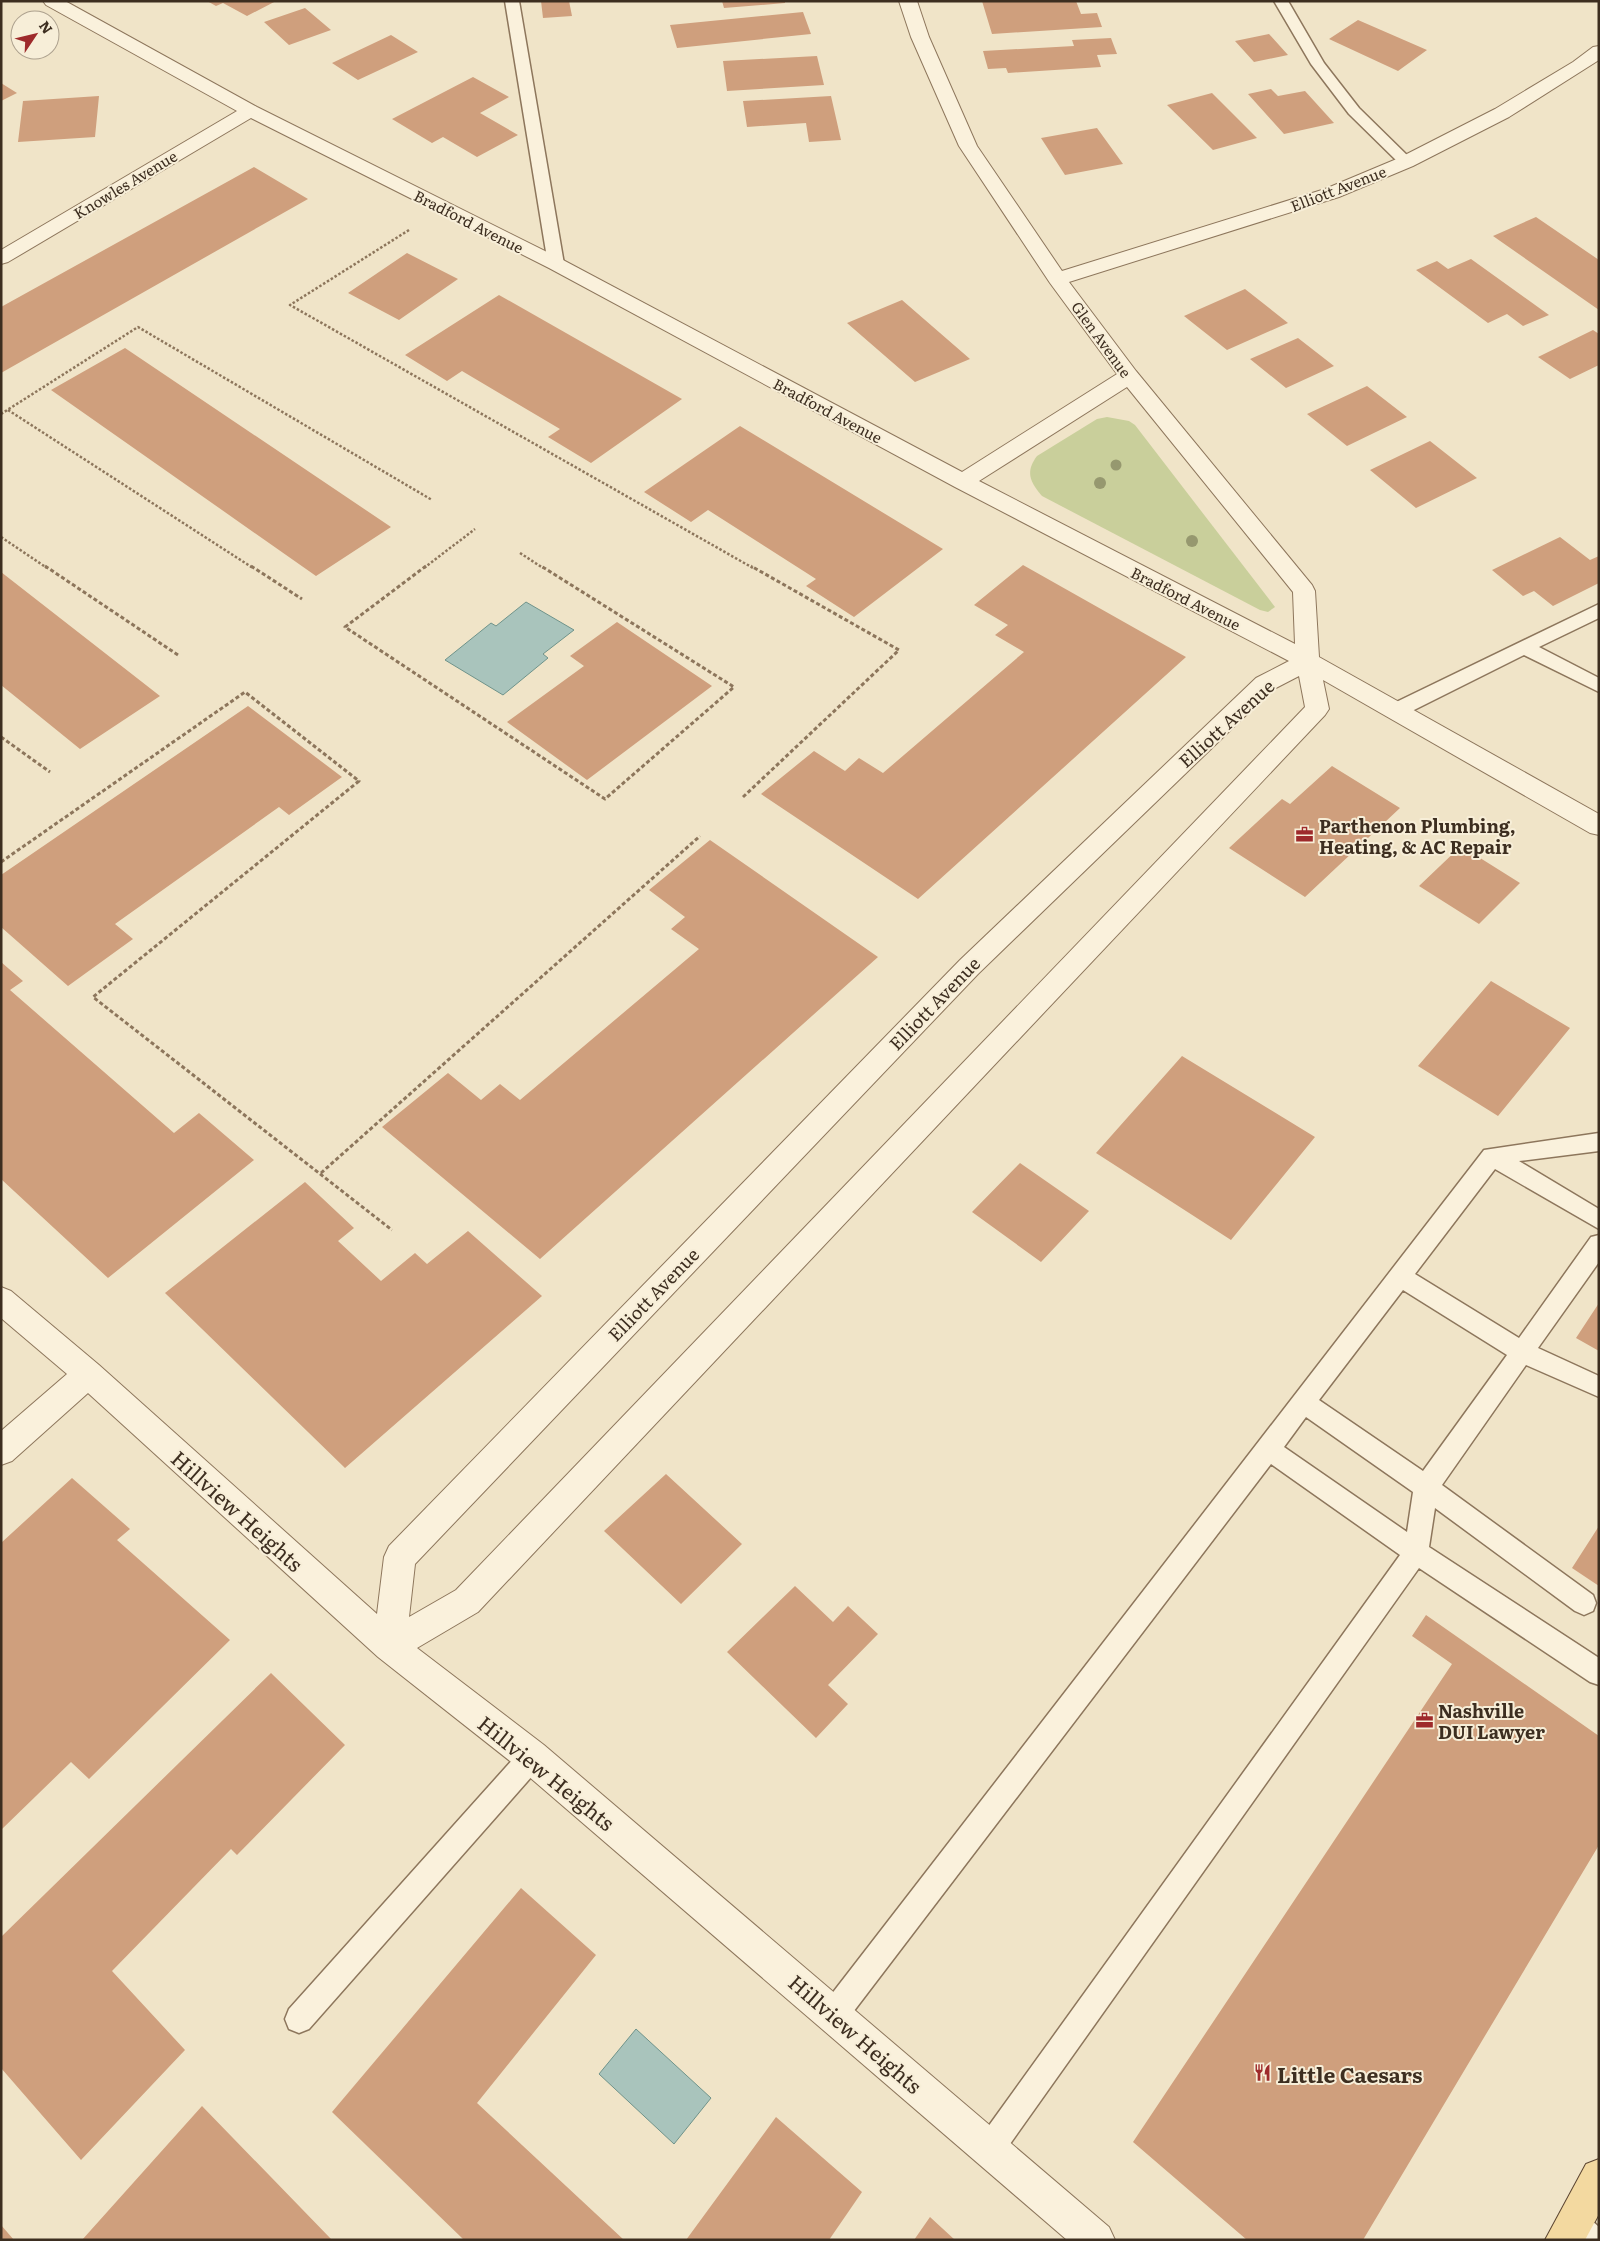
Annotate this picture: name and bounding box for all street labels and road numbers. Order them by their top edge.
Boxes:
street label: Knowles Avenue [69,144,181,224]
street label: Elliott Avenue [1287,159,1389,217]
street label: Bradford Avenue [410,183,528,259]
street label: Glen Avenue [1066,296,1138,382]
street label: Bradford Avenue [770,372,887,448]
street label: Bradford Avenue [1127,560,1245,636]
street label: Elliott Avenue [1172,672,1280,774]
street label: Elliott Avenue [882,950,986,1056]
street label: Elliott Avenue [601,1241,705,1347]
street label: Hillview Heights [165,1442,311,1578]
street label: Hillview Heights [472,1707,622,1837]
street label: Hillview Heights [782,1966,930,2100]

